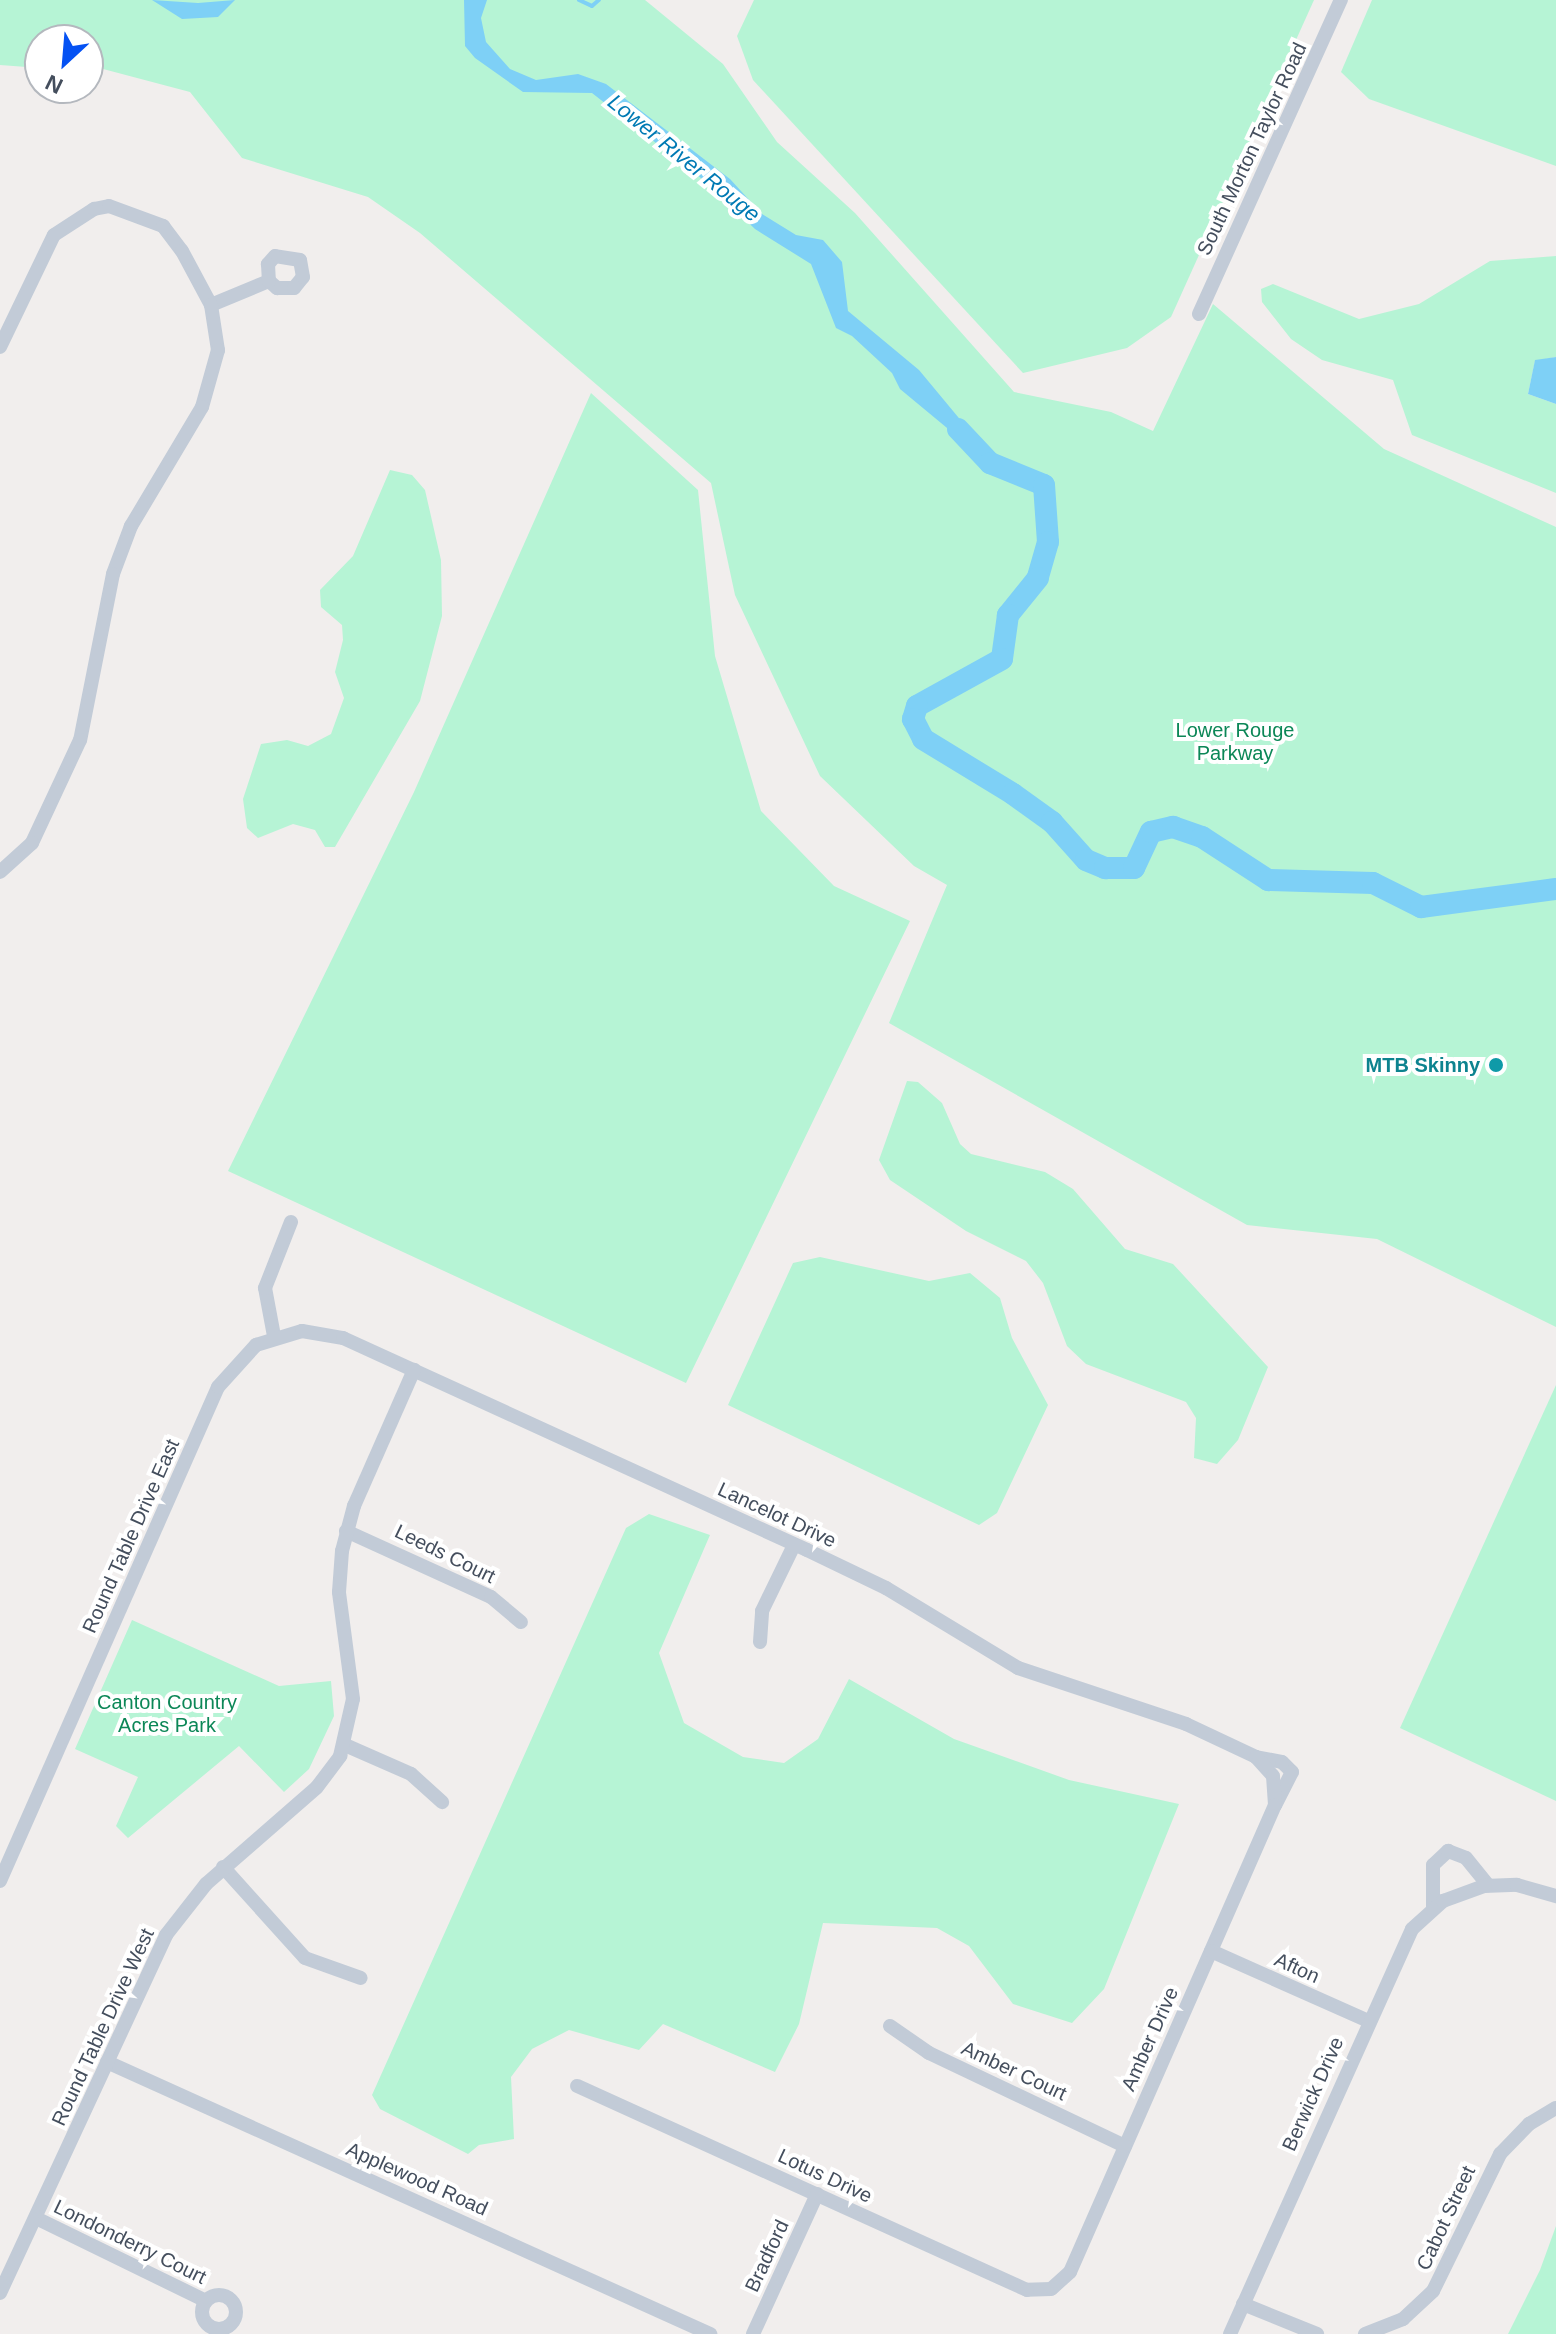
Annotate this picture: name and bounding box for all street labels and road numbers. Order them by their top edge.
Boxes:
street label: South Morton Taylor Road [1192,39,1312,259]
street label: Round Table Drive East [77,1435,185,1637]
street label: Lancelot Drive [714,1477,840,1553]
street label: Leeds Court [391,1519,499,1589]
street label: Round Table Drive West [47,1924,159,2130]
street label: Afton [1271,1948,1323,1988]
street label: Amber Drive [1116,1983,1184,2095]
street label: Berwick Drive [1277,2033,1349,2155]
street label: Amber Court [958,2036,1070,2106]
street label: Applewood Road [343,2137,491,2221]
street label: Lotus Drive [774,2144,876,2208]
street label: Cabot Street [1411,2162,1481,2274]
street label: Londonderry Court [50,2195,210,2289]
street label: Bradford [740,2216,794,2296]

